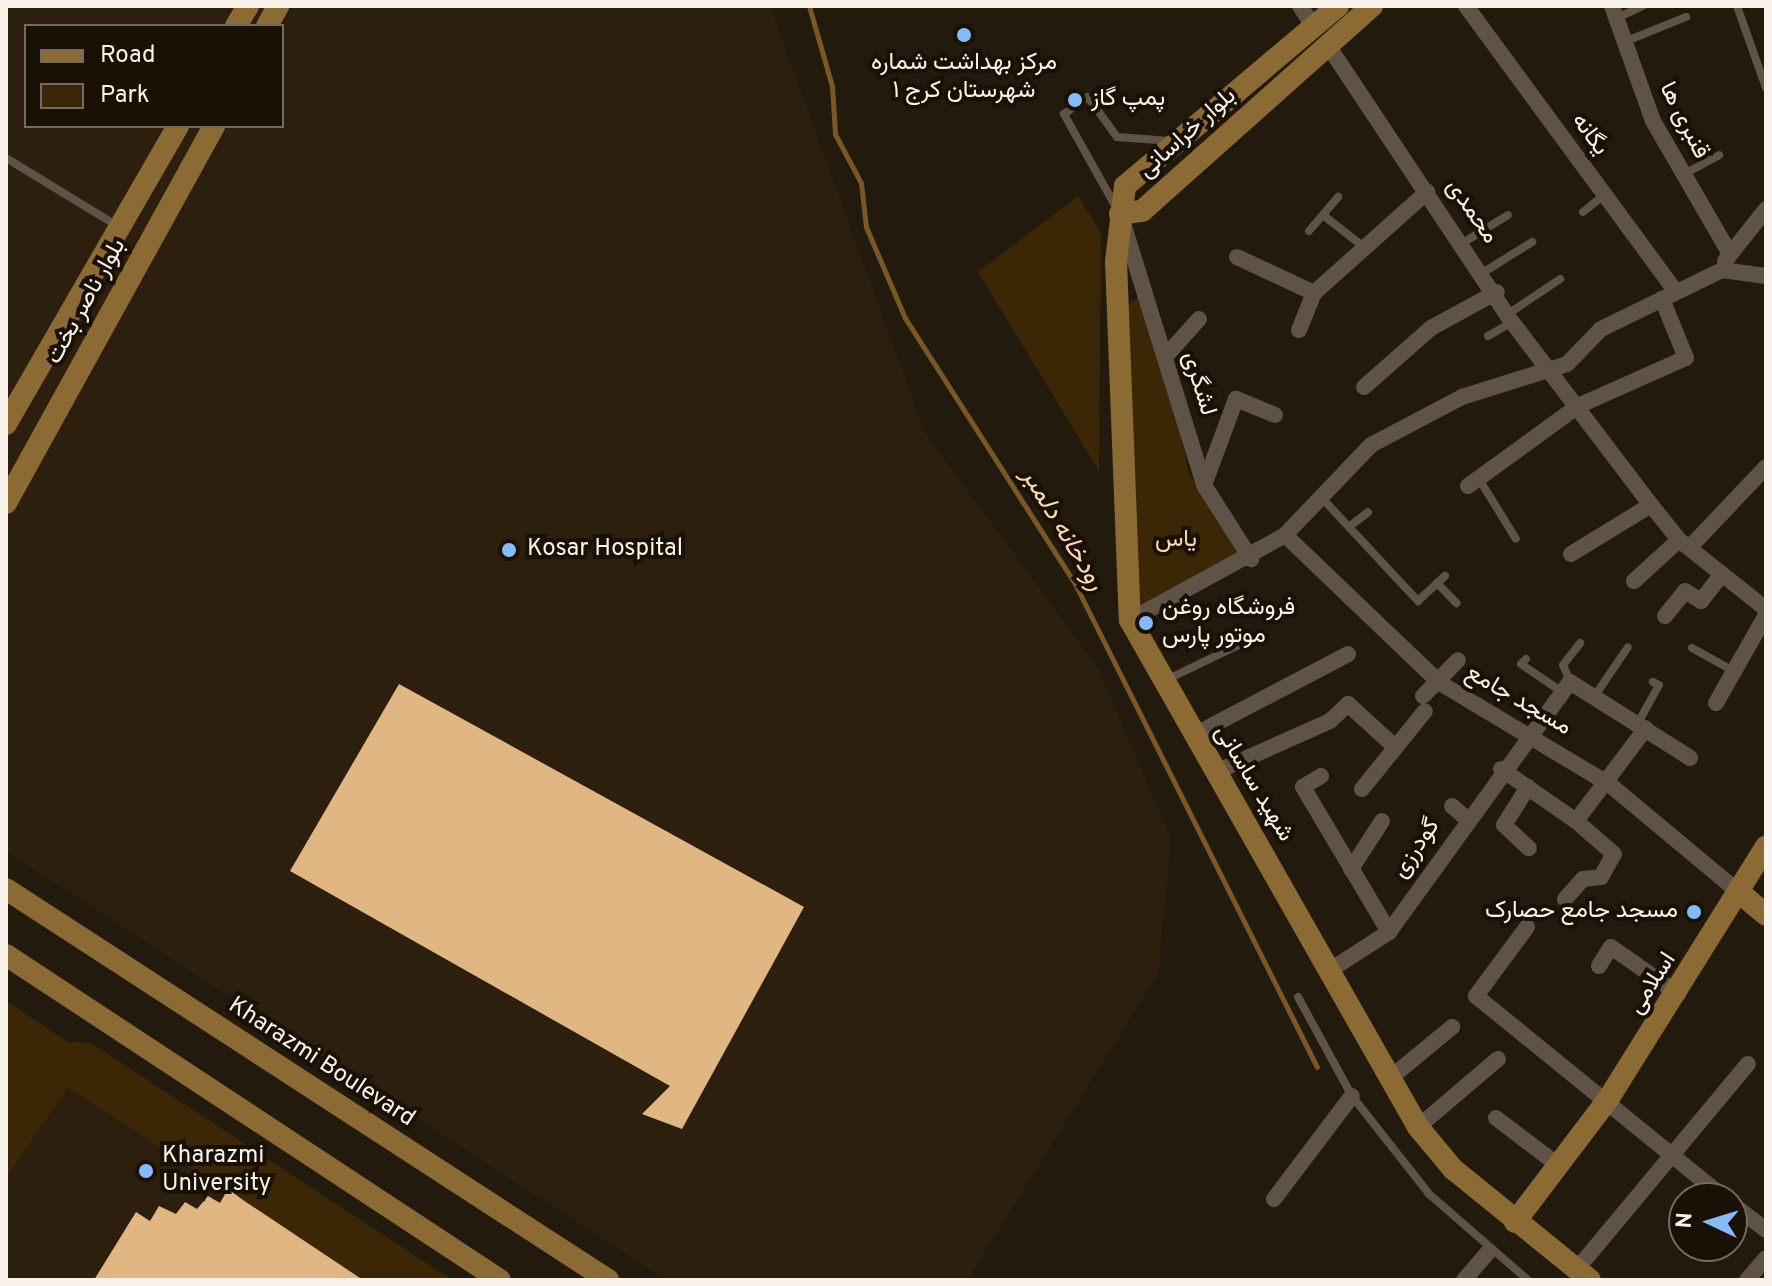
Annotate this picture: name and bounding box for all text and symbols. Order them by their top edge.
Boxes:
legend [24,24,284,128]
marker: مرکز بهداشت شماره ۱ شهرستان کرج [953,24,975,46]
text: Road [100,41,156,71]
place label: مرکز بهداشت شماره ۱ شهرستان کرج [871,50,1057,106]
street label: قنبری ها [1652,78,1714,164]
text: Park [100,81,150,111]
street label: بلوار خراسانی [1133,83,1243,185]
place label: پمپ گاز [1091,86,1165,114]
marker: پمپ گاز [1066,91,1084,109]
street label: یگانه [1564,108,1614,162]
street label: محمدی [1438,174,1504,250]
street label: بلوار ناصر بخت [41,234,133,370]
street label: لشگری [1175,348,1221,420]
water label: رودخانه دلمبر [1013,463,1111,597]
park label: یاس [1155,527,1197,555]
place label: Kosar Hospital [527,536,683,564]
marker: Kosar Hospital [498,539,520,561]
place label: فروشگاه روغن موتور پارس [1162,595,1295,651]
marker: فروشگاه روغن موتور پارس [1137,614,1155,632]
street label: مسجد جامع [1460,659,1576,743]
street label: شهید ساسانی [1207,721,1299,847]
street label: گودرزی [1387,814,1447,884]
place label: مسجد جامع حصارک [1485,898,1678,926]
marker: مسجد جامع حصارک [1685,903,1703,921]
street label: اسلامی [1622,948,1684,1020]
street label: Kharazmi Boulevard [222,992,420,1134]
place label: Kharazmi University [162,1143,271,1199]
marker: Kharazmi University [137,1162,155,1180]
north arrow [1668,1182,1748,1262]
text: N [1672,1212,1700,1229]

